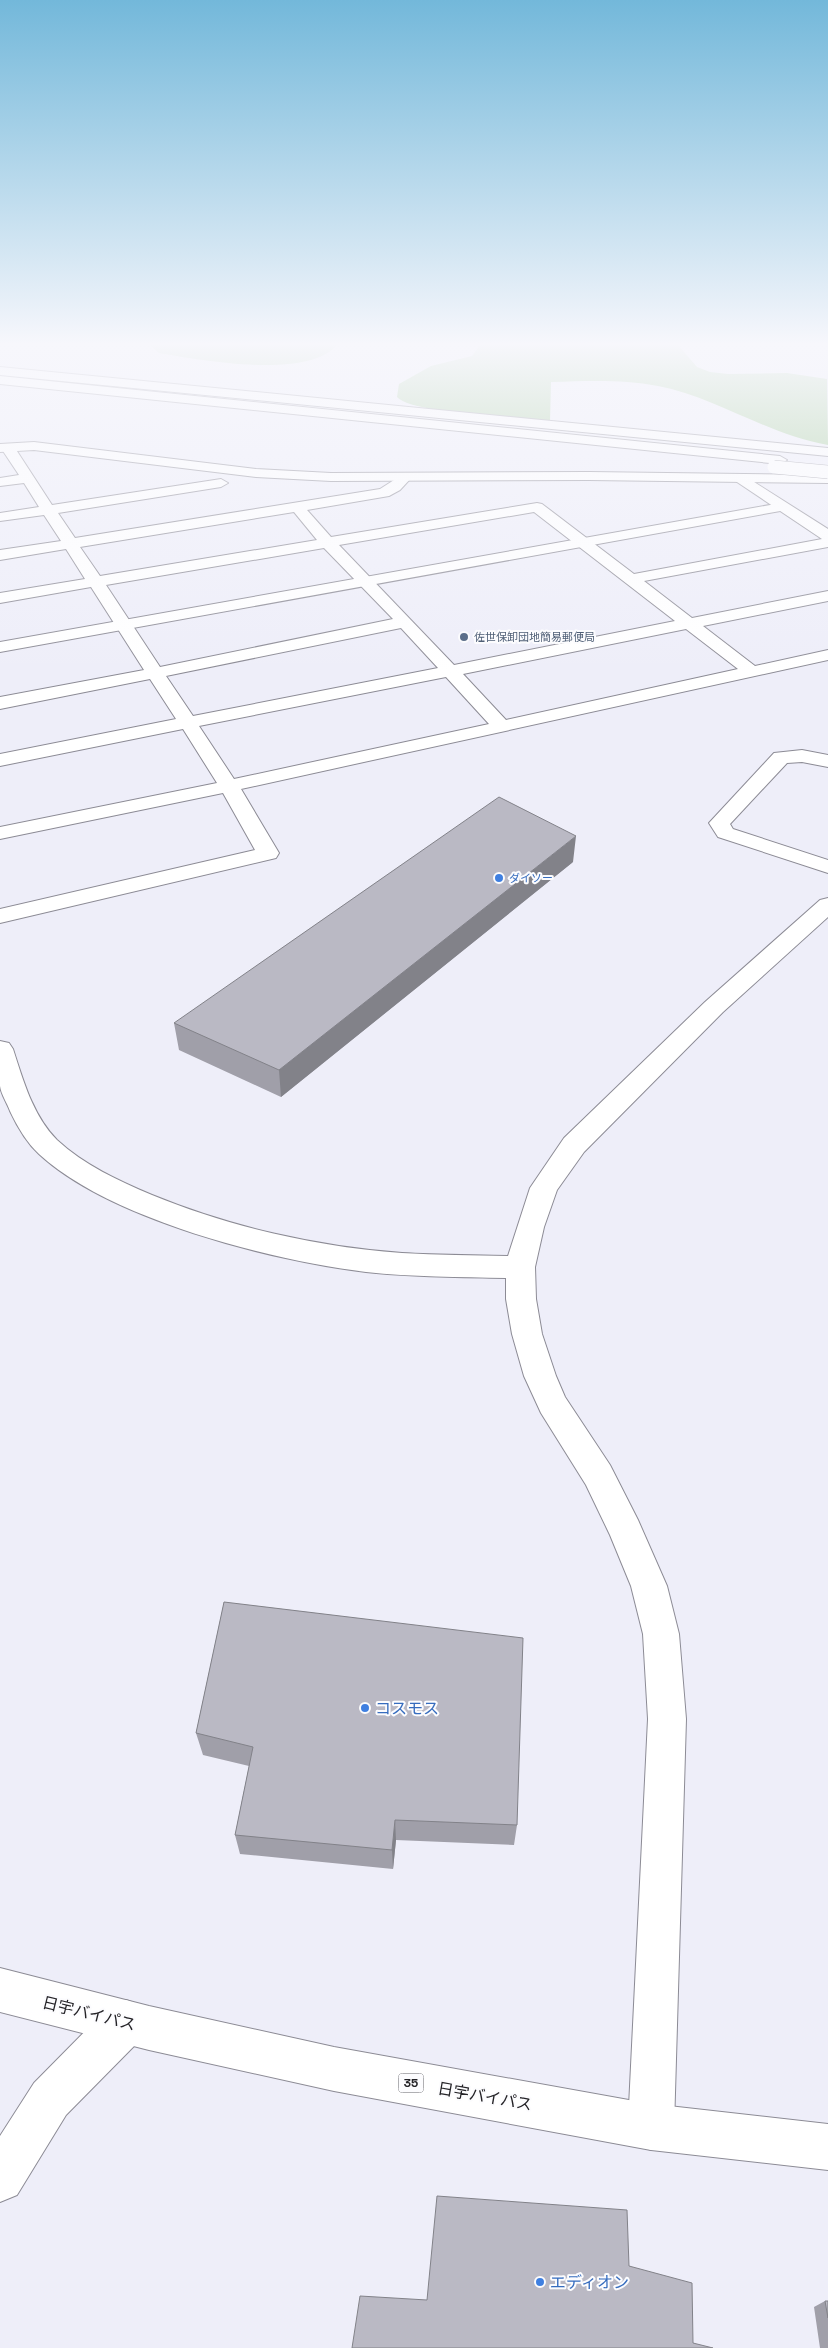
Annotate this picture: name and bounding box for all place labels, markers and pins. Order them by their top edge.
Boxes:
place label: 佐世保卸団地簡易郵便局 [474,630,595,644]
marker: 佐世保卸団地簡易郵便局 [458,631,470,643]
place label: ダイソー [509,871,553,885]
marker: ダイソー [493,872,505,884]
place label: コスモス [375,1698,439,1719]
marker: コスモス [359,1702,371,1714]
place label: エディオン [550,2272,629,2293]
marker: エディオン [534,2276,546,2288]

